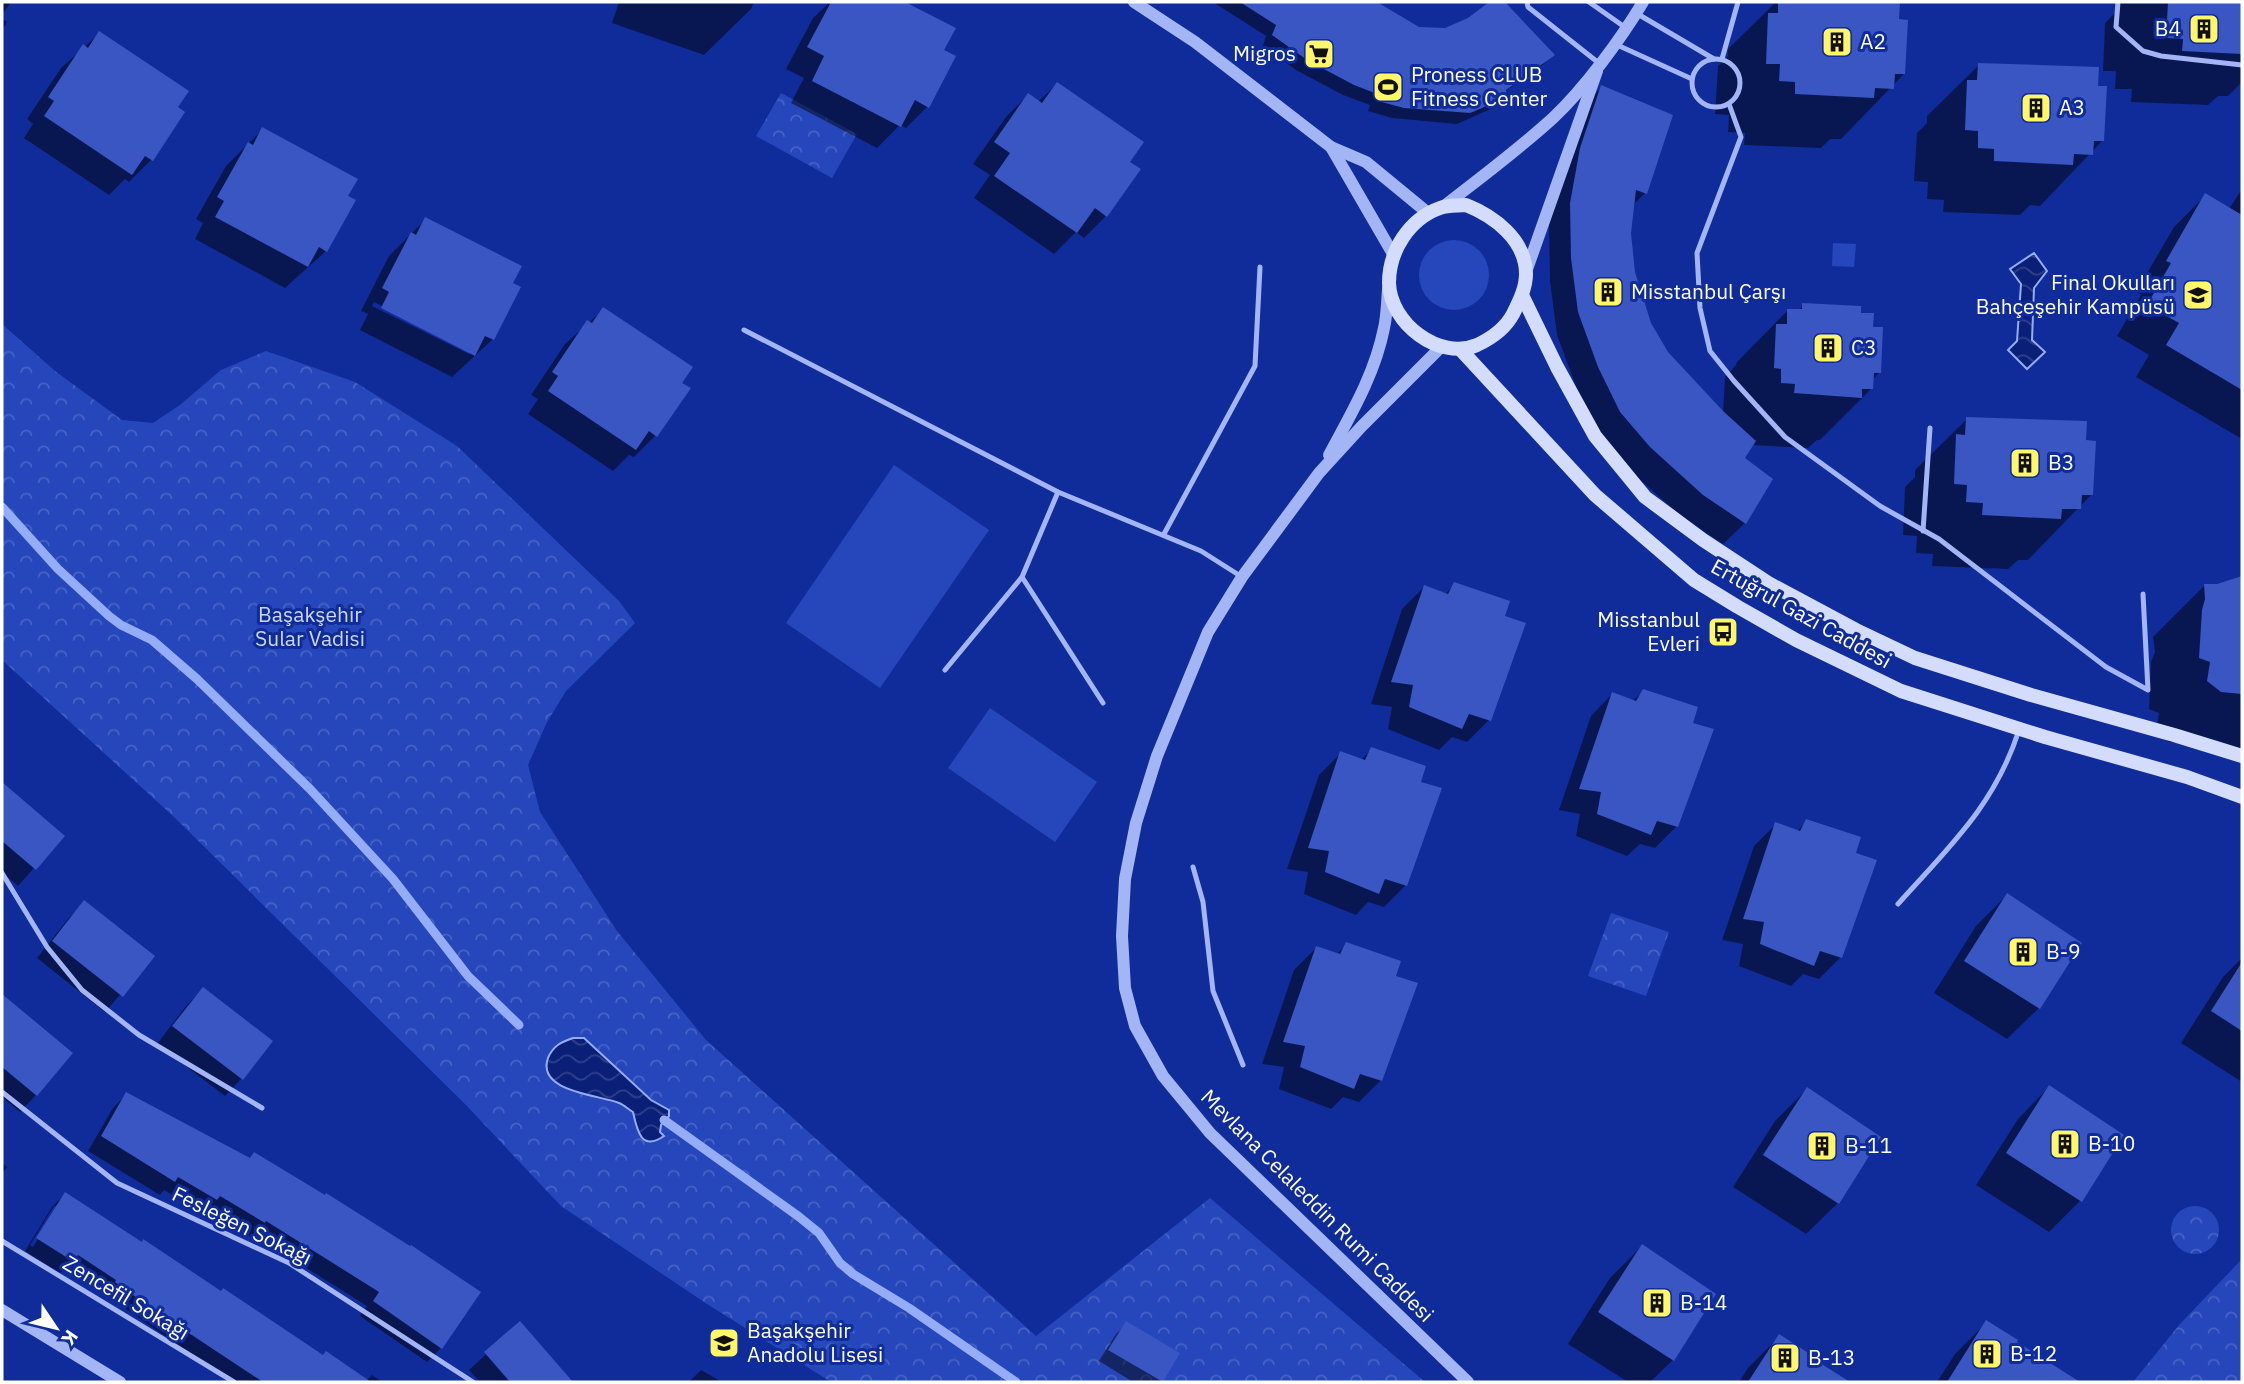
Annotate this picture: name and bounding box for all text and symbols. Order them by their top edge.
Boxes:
building icon: B4 [2187,12,2221,46]
place label: B4 [2155,14,2181,42]
building icon: A2 [1820,25,1854,59]
place label: A2 [1860,27,1886,55]
supermarket icon: Migros [1302,37,1336,71]
place label: Migros [1233,39,1296,67]
place label: Proness CLUB Fitness Center [1411,60,1547,112]
sports icon: Proness CLUB Fitness Center [1371,70,1405,104]
building icon: A3 [2019,91,2053,125]
place label: A3 [2059,93,2085,121]
place label: Final Okulları Bahçeşehir Kampüsü [1976,268,2175,320]
building icon: Misstanbul Çarşı [1591,275,1625,309]
place label: Misstanbul Çarşı [1631,277,1786,305]
school or university icon: Final Okulları Bahçeşehir Kampüsü [2181,278,2215,312]
building icon: C3 [1811,331,1845,365]
place label: C3 [1851,333,1877,361]
building icon: B3 [2008,446,2042,480]
place label: B3 [2048,448,2074,476]
street label: Ertuğrul Gazi Caddesi [1706,552,1897,674]
park label: Başakşehir Sular Vadisi [255,600,365,652]
place label: Misstanbul Evleri [1597,605,1700,657]
bus stop icon: Misstanbul Evleri [1706,615,1740,649]
building icon: B-9 [2006,935,2040,969]
place label: B-9 [2046,937,2081,965]
street label: Mevlana Celaleddin Rumi Caddesi [1195,1083,1440,1328]
building icon: B-10 [2048,1127,2082,1161]
building icon: B-11 [1805,1129,1839,1163]
place label: B-10 [2088,1129,2135,1157]
place label: B-11 [1845,1131,1892,1159]
street label: Fesleğen Sokağı [168,1179,317,1271]
street label: Zencefil Sokağı [58,1248,195,1346]
building icon: B-14 [1640,1286,1674,1320]
place label: B-14 [1680,1288,1727,1316]
north arrow [21,1293,91,1363]
place label: Başakşehir Anadolu Lisesi [747,1316,883,1368]
text: K [56,1325,84,1350]
school or university icon: Başakşehir Anadolu Lisesi [707,1326,741,1360]
building icon: B-12 [1970,1337,2004,1371]
place label: B-12 [2010,1339,2057,1367]
building icon: B-13 [1768,1341,1802,1375]
place label: B-13 [1808,1343,1855,1371]

